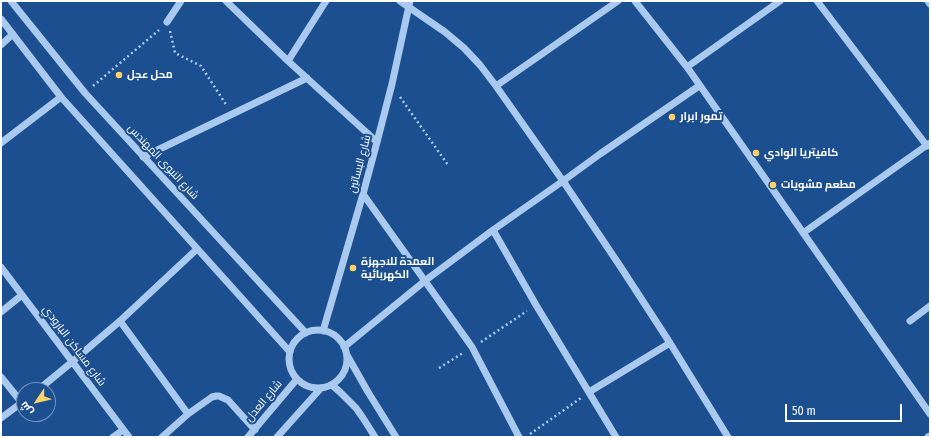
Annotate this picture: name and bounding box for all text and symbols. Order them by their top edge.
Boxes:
place label: محل عجل [127,68,173,82]
marker: محل عجل [114,70,124,80]
place label: تمور ابرار [680,110,722,124]
marker: تمور ابرار [667,112,677,122]
street label: شارع النبوى المهندس [125,122,201,202]
street label: شارع البساتين [346,133,374,195]
place label: كافيتريا الوادي [764,146,838,160]
marker: كافيتريا الوادي [751,148,761,158]
place label: مطعم مشويات [781,178,856,192]
marker: مطعم مشويات [768,180,778,190]
place label: العمدة للاجهزة الكهربائية [361,255,434,281]
marker: العمدة للاجهزة الكهربائية [348,263,358,273]
street label: شارع مساكن البارودي [39,303,109,389]
street label: شارع العدل [243,378,285,424]
north arrow [16,382,56,422]
scale bar [787,396,904,422]
text: ش [17,399,36,418]
text: 50 m [792,404,816,418]

